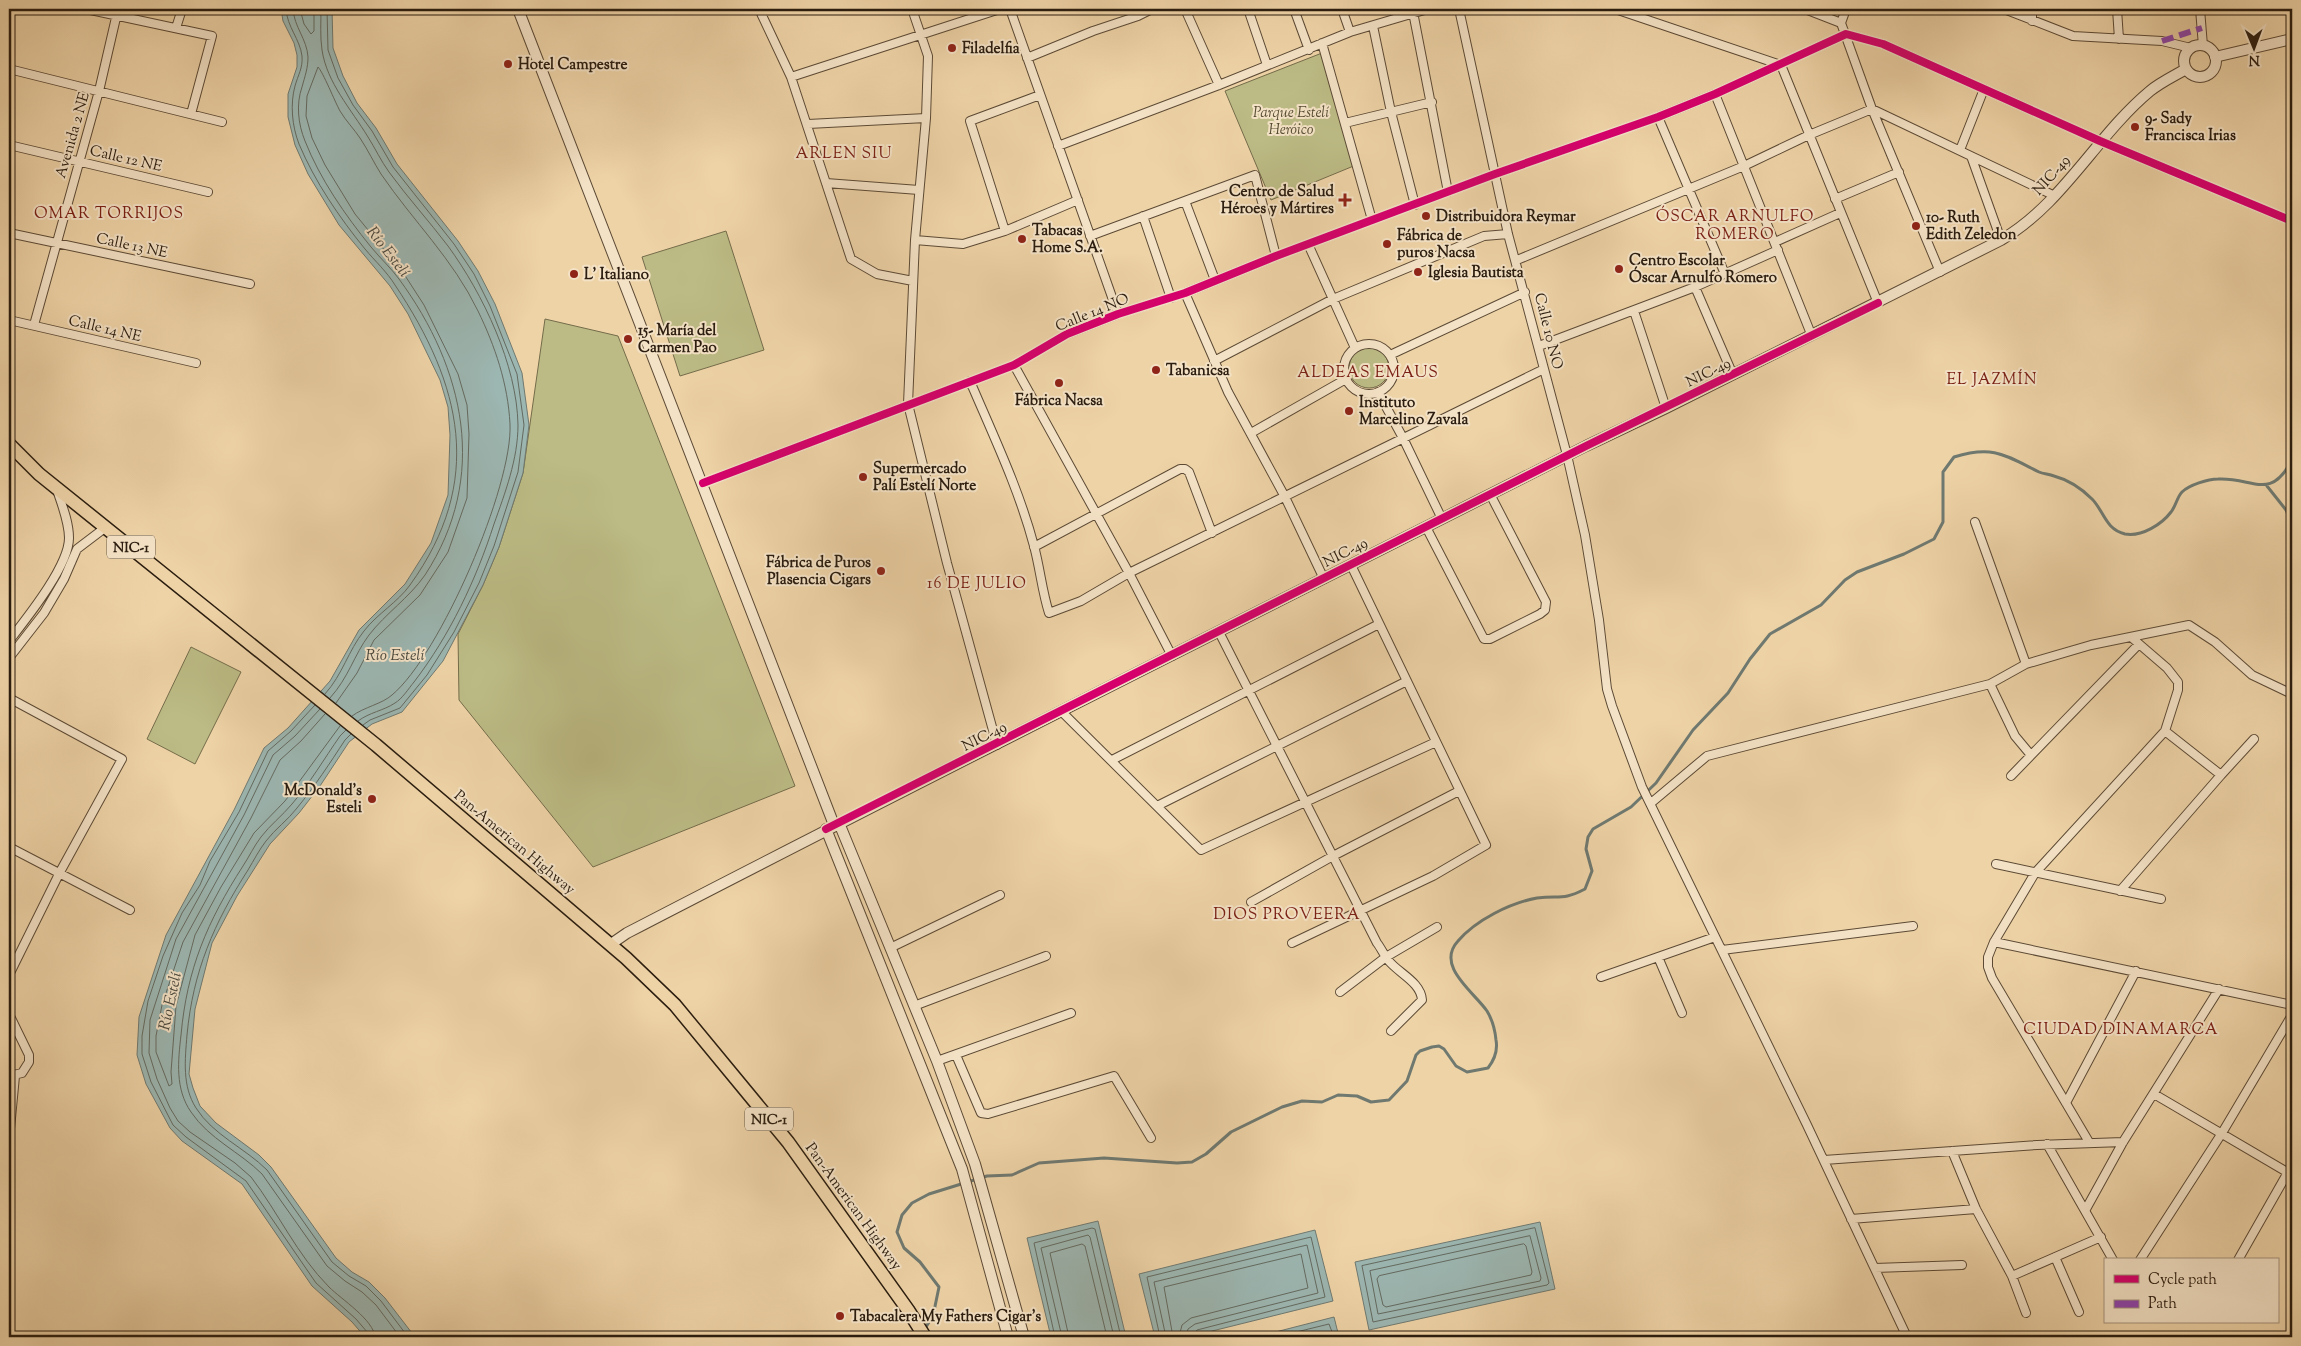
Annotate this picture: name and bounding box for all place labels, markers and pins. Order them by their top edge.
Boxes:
place label: Filadelfia [962,39,1020,60]
marker: Filadelfia [946,42,958,54]
place label: Hotel Campestre [518,55,627,76]
marker: Hotel Campestre [502,58,514,70]
place label: 9- Sady Francisca Irias [2145,109,2236,147]
marker: 9- Sady Francisca Irias [2129,121,2141,133]
place label: Centro de Salud Héroes y Mártires [1221,182,1335,220]
marker: Centro de Salud Héroes y Mártires [1338,193,1352,207]
place label: Distribuidora Reymar [1436,207,1576,228]
place label: 10- Ruth Edith Zeledon [1926,208,2017,246]
marker: Distribuidora Reymar [1420,210,1432,222]
marker: 10- Ruth Edith Zeledon [1910,220,1922,232]
place label: Tabacas Home S.A. [1032,221,1103,259]
place label: Fábrica de puros Nacsa [1397,226,1475,264]
marker: Tabacas Home S.A. [1016,233,1028,245]
marker: Fábrica de puros Nacsa [1381,238,1393,250]
place label: Centro Escolar Óscar Arnulfo Romero [1629,251,1777,289]
place label: Iglesia Bautista [1428,263,1524,284]
marker: Centro Escolar Óscar Arnulfo Romero [1613,263,1625,275]
place label: L' Italiano [584,265,649,286]
marker: Iglesia Bautista [1412,266,1424,278]
marker: L' Italiano [568,268,580,280]
place label: 15- María del Carmen Pao [638,321,717,359]
marker: 15- María del Carmen Pao [622,333,634,345]
place label: Tabanicsa [1166,361,1230,382]
marker: Tabanicsa [1150,364,1162,376]
marker: Fábrica Nacsa [1053,377,1065,389]
place label: Fábrica Nacsa [1015,391,1103,412]
place label: Instituto Marcelino Zavala [1359,393,1468,431]
marker: Instituto Marcelino Zavala [1343,405,1355,417]
place label: Supermercado Palí Estelí Norte [873,459,976,497]
marker: Supermercado Palí Estelí Norte [857,471,869,483]
place label: Fábrica de Puros Plasencia Cigars [766,553,871,591]
marker: Fábrica de Puros Plasencia Cigars [875,565,887,577]
place label: McDonald's Esteli [284,781,363,819]
marker: McDonald's Esteli [366,793,378,805]
place label: Tabacalera My Fathers Cigar's [850,1307,1041,1328]
marker: Tabacalera My Fathers Cigar's [834,1310,846,1322]

